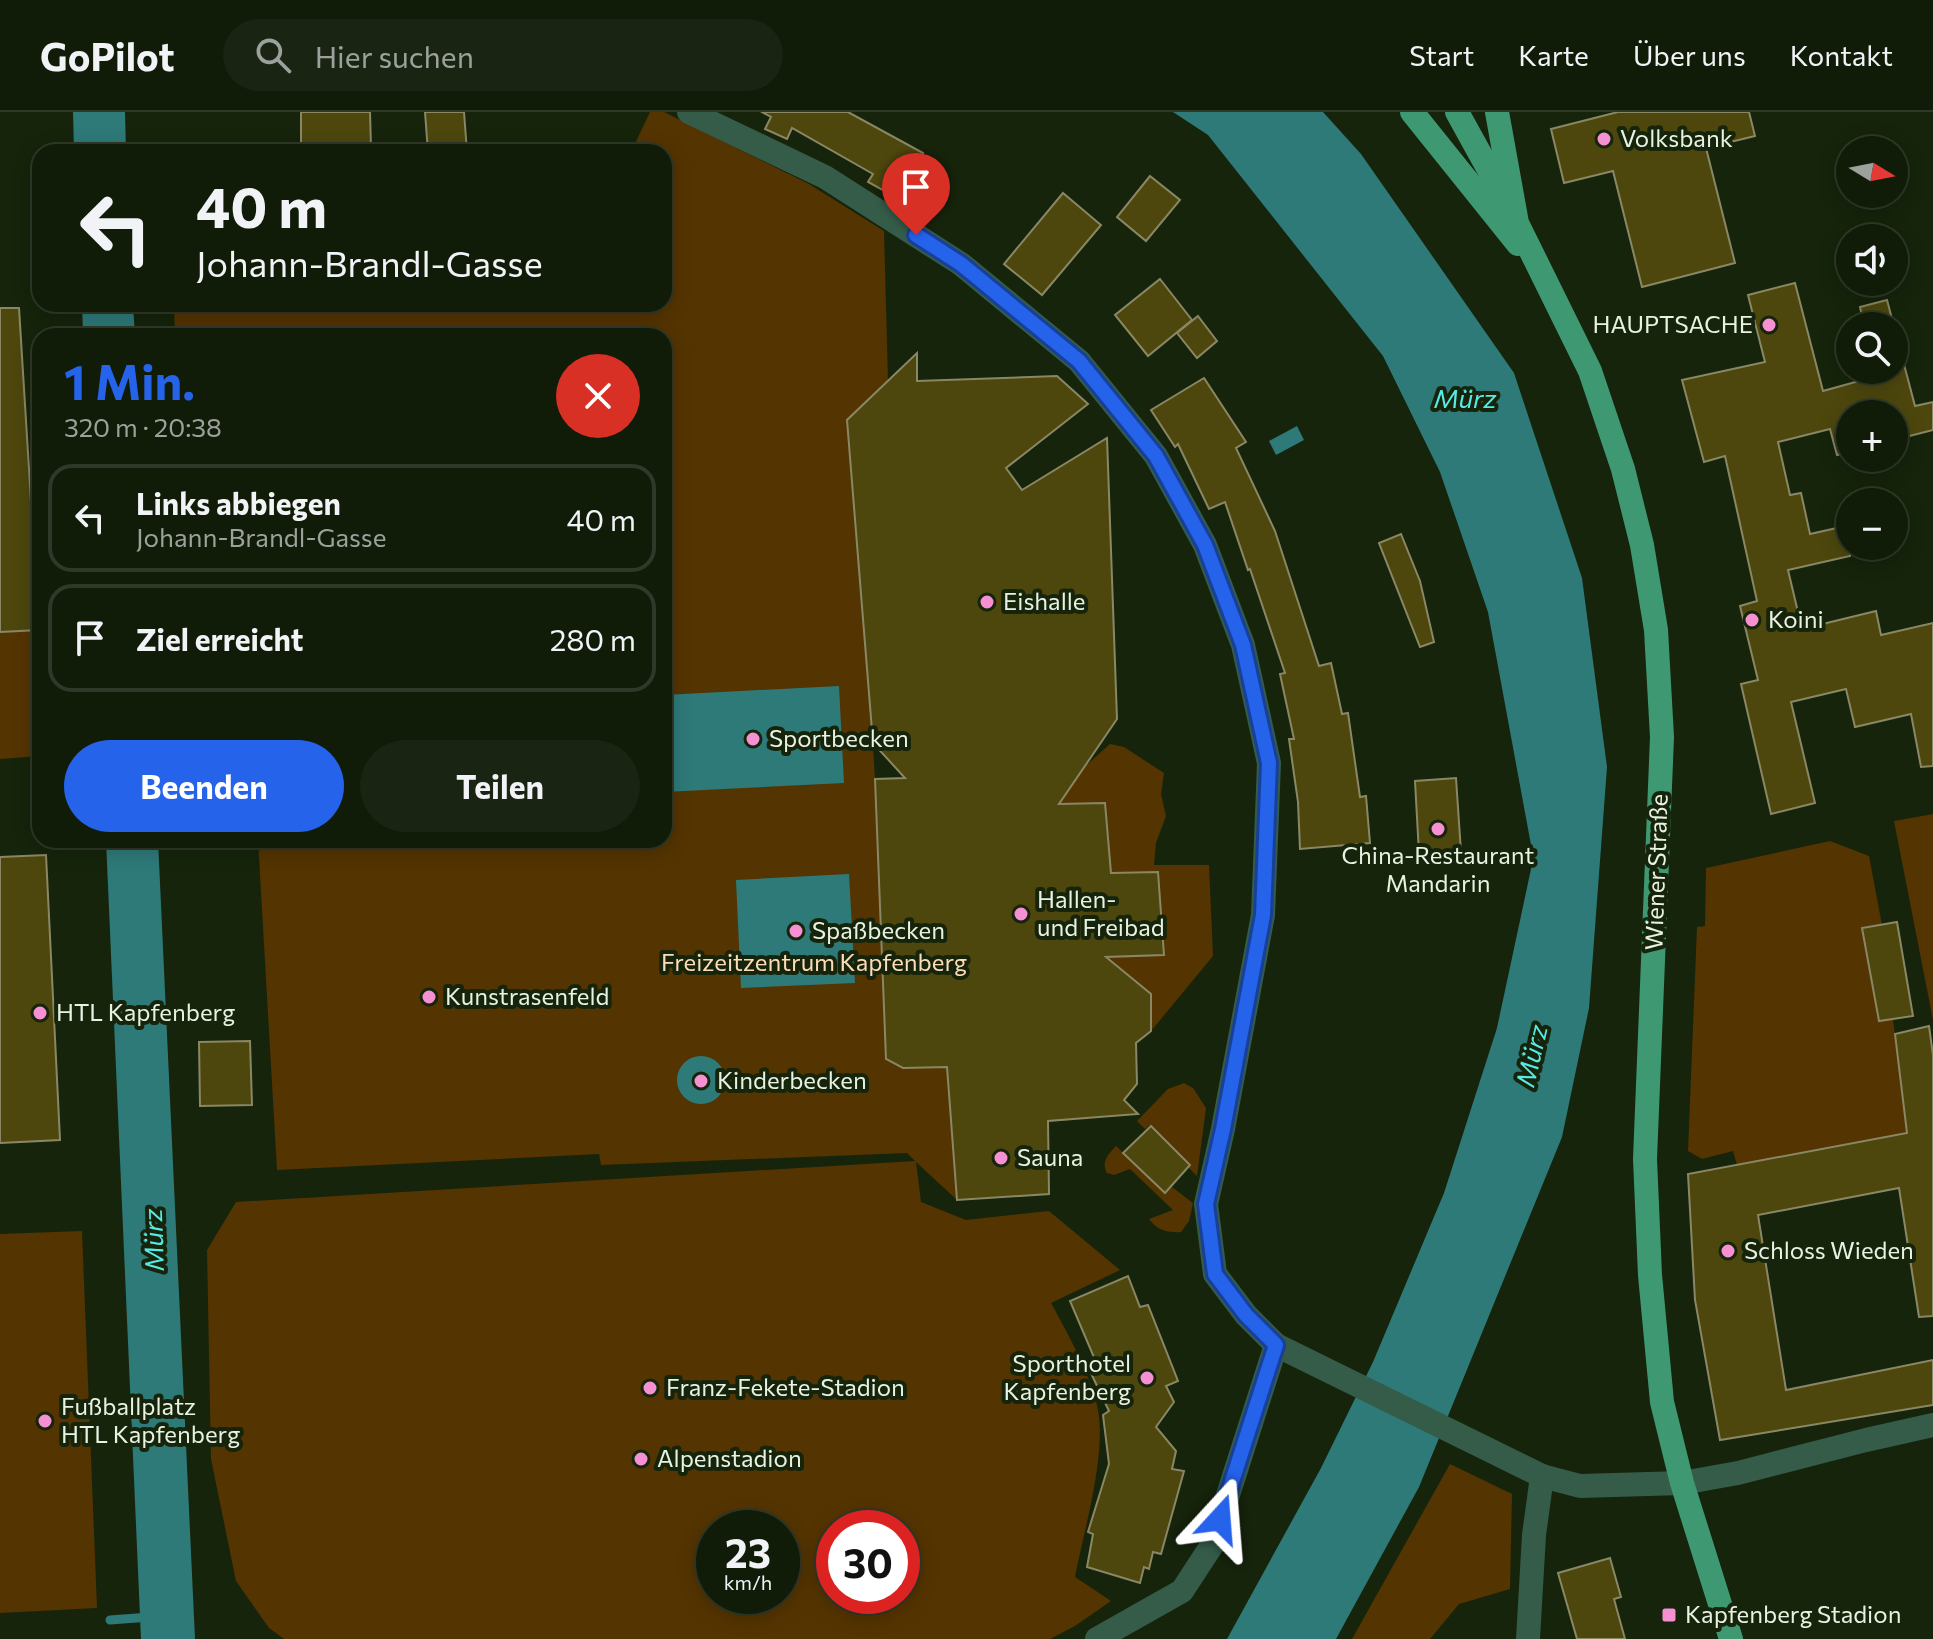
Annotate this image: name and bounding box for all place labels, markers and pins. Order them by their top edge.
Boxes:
place label: Volksbank [1620,123,1733,152]
marker: Volksbank [1595,130,1613,148]
pin [882,153,950,235]
place label: HAUPTSACHE [1593,309,1753,338]
marker: HAUPTSACHE [1760,316,1778,334]
place label: Eishalle [1003,586,1086,615]
marker: Eishalle [978,593,996,611]
place label: Koini [1768,604,1824,633]
marker: Koini [1743,611,1761,629]
place label: Sportbecken [769,723,909,752]
marker: Sportbecken [744,730,762,748]
marker: China-Restaurant Mandarin [1429,820,1447,838]
place label: China-Restaurant Mandarin [1342,840,1535,897]
place label: Hallen- und Freibad [1037,884,1165,941]
marker: Hallen- und Freibad [1012,905,1030,923]
place label: Spaßbecken [812,915,945,944]
marker: Spaßbecken [787,922,805,940]
place label: Kunstrasenfeld [445,981,609,1010]
marker: Kunstrasenfeld [420,988,438,1006]
place label: HTL Kapfenberg [56,997,235,1026]
marker: HTL Kapfenberg [31,1004,49,1022]
place label: Kinderbecken [717,1065,867,1094]
marker: Kinderbecken [692,1072,710,1090]
place label: Sauna [1017,1142,1083,1171]
marker: Sauna [992,1149,1010,1167]
place label: Schloss Wieden [1744,1235,1914,1264]
marker: Schloss Wieden [1719,1242,1737,1260]
place label: Sporthotel Kapfenberg [1004,1348,1131,1405]
marker: Sporthotel Kapfenberg [1138,1369,1156,1387]
place label: Franz-Fekete-Stadion [666,1372,905,1401]
marker: Franz-Fekete-Stadion [641,1379,659,1397]
place label: Fußballplatz HTL Kapfenberg [61,1391,240,1448]
marker: Fußballplatz HTL Kapfenberg [36,1412,54,1430]
place label: Alpenstadion [657,1443,802,1472]
marker: Alpenstadion [632,1450,650,1468]
place label: Kapfenberg Stadion [1685,1599,1901,1628]
marker: Kapfenberg Stadion [1660,1606,1678,1624]

